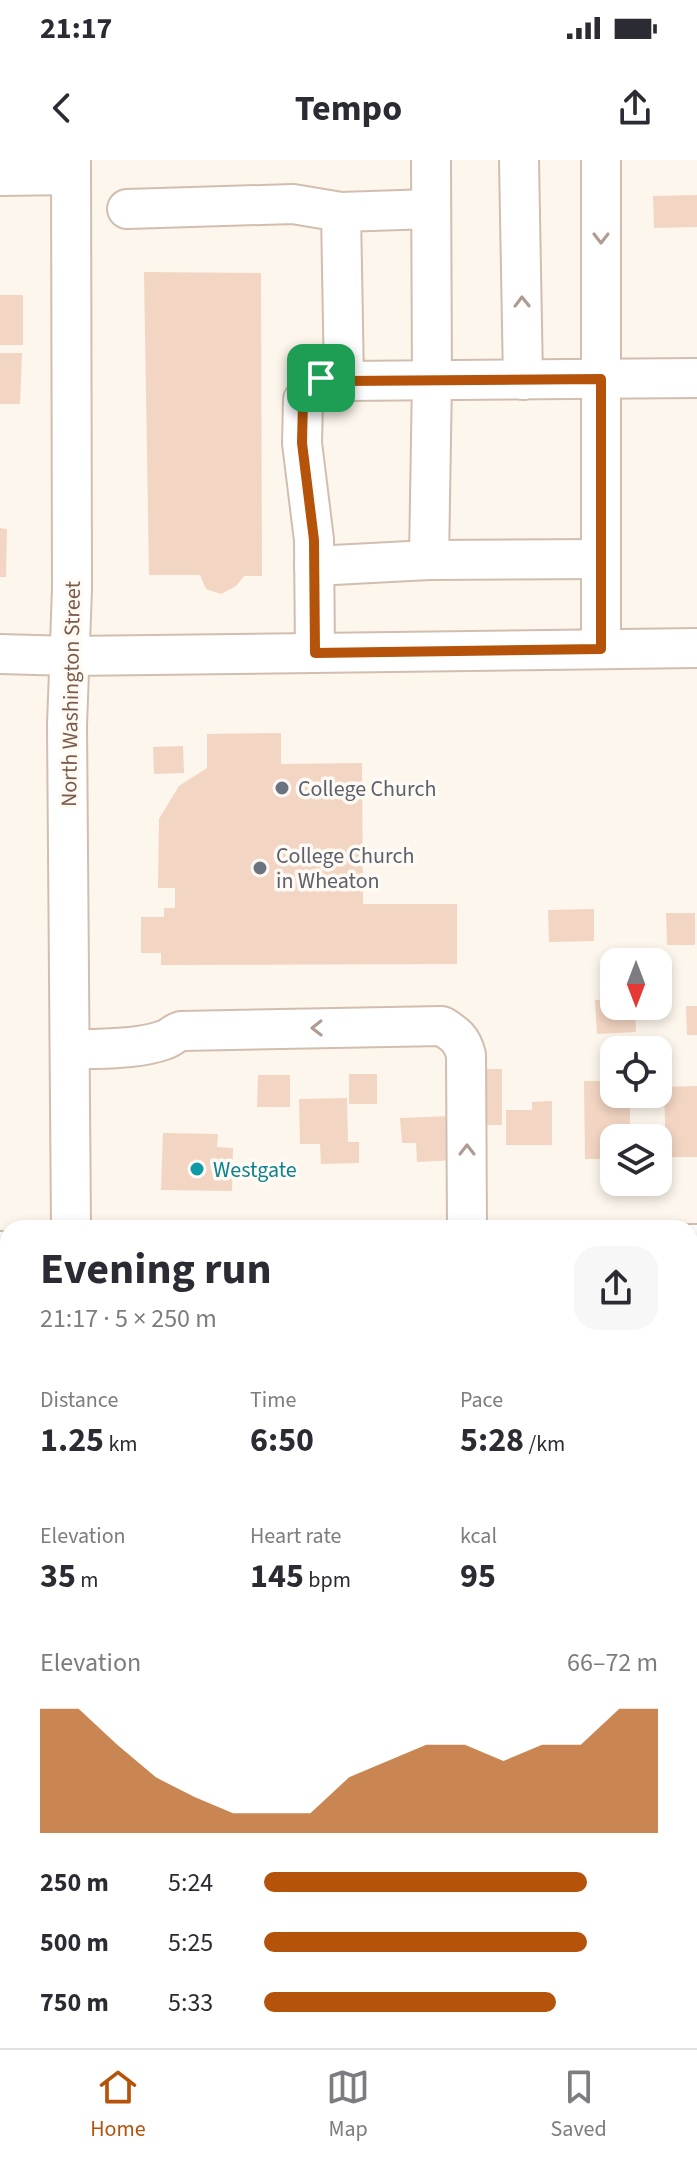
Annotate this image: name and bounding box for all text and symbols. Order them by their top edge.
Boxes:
text: 21:17 [40,7,112,50]
text: Tempo [295,83,402,134]
icon: back [40,86,84,130]
icon: share [613,86,657,130]
one-way arrow [592,232,610,245]
one-way arrow [513,295,530,308]
pin [287,344,355,412]
icon: arrive [299,356,343,400]
street label: North Washington Street [53,580,89,807]
place label: College Church [298,773,436,805]
marker: College Church [273,779,291,797]
place label: College Church in Wheaton [276,840,414,897]
marker: College Church in Wheaton [251,859,269,877]
north arrow [600,948,672,1020]
map controls [600,948,672,1196]
one-way arrow [310,1020,323,1037]
button: locate [600,1036,672,1108]
button: layers [600,1124,672,1196]
one-way arrow [458,1143,476,1156]
place label: Westgate [213,1154,297,1186]
marker: Westgate [188,1160,206,1178]
text: Evening run [40,1238,272,1301]
button: share [574,1246,658,1330]
text: 21:17 · 5 × 250 m [40,1300,217,1337]
text: Distance [40,1384,118,1416]
text: Time [250,1384,296,1416]
text: Pace [460,1384,503,1416]
text: 1.25 [40,1416,104,1465]
text: 6:50 [250,1416,314,1465]
text: 5:28 [460,1416,524,1465]
text: km [104,1428,138,1460]
text: /km [524,1428,565,1460]
text: Elevation [40,1520,126,1552]
text: Heart rate [250,1520,341,1552]
text: kcal [460,1520,497,1552]
text: 35 [40,1552,76,1601]
text: 145 [250,1552,304,1601]
text: 95 [460,1552,496,1601]
text: m [76,1564,99,1596]
text: bpm [304,1564,351,1596]
text: Elevation [40,1644,141,1681]
text: 66–72 m [567,1644,658,1681]
text: 250 m [40,1864,109,1901]
text: 5:24 [168,1864,213,1901]
text: 500 m [40,1924,109,1961]
text: 5:25 [168,1924,213,1961]
text: 750 m [40,1984,109,2021]
text: 5:33 [168,1984,213,2021]
tab: Home [90,2065,146,2145]
tab: Map [326,2065,370,2145]
tab: Saved [551,2065,607,2145]

